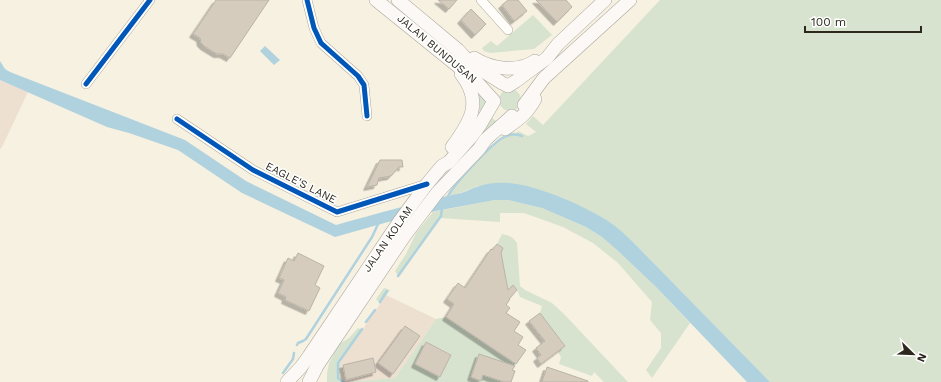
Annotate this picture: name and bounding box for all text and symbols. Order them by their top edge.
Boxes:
scale bar [805,8,921,34]
street label: JALAN BUNDUSAN [395,12,479,86]
text: 100 m [811,15,846,29]
street label: EAGLE'S LANE [263,160,339,206]
street label: JALAN KOLAM [361,204,415,274]
north arrow [893,334,933,374]
text: N [914,351,929,364]

